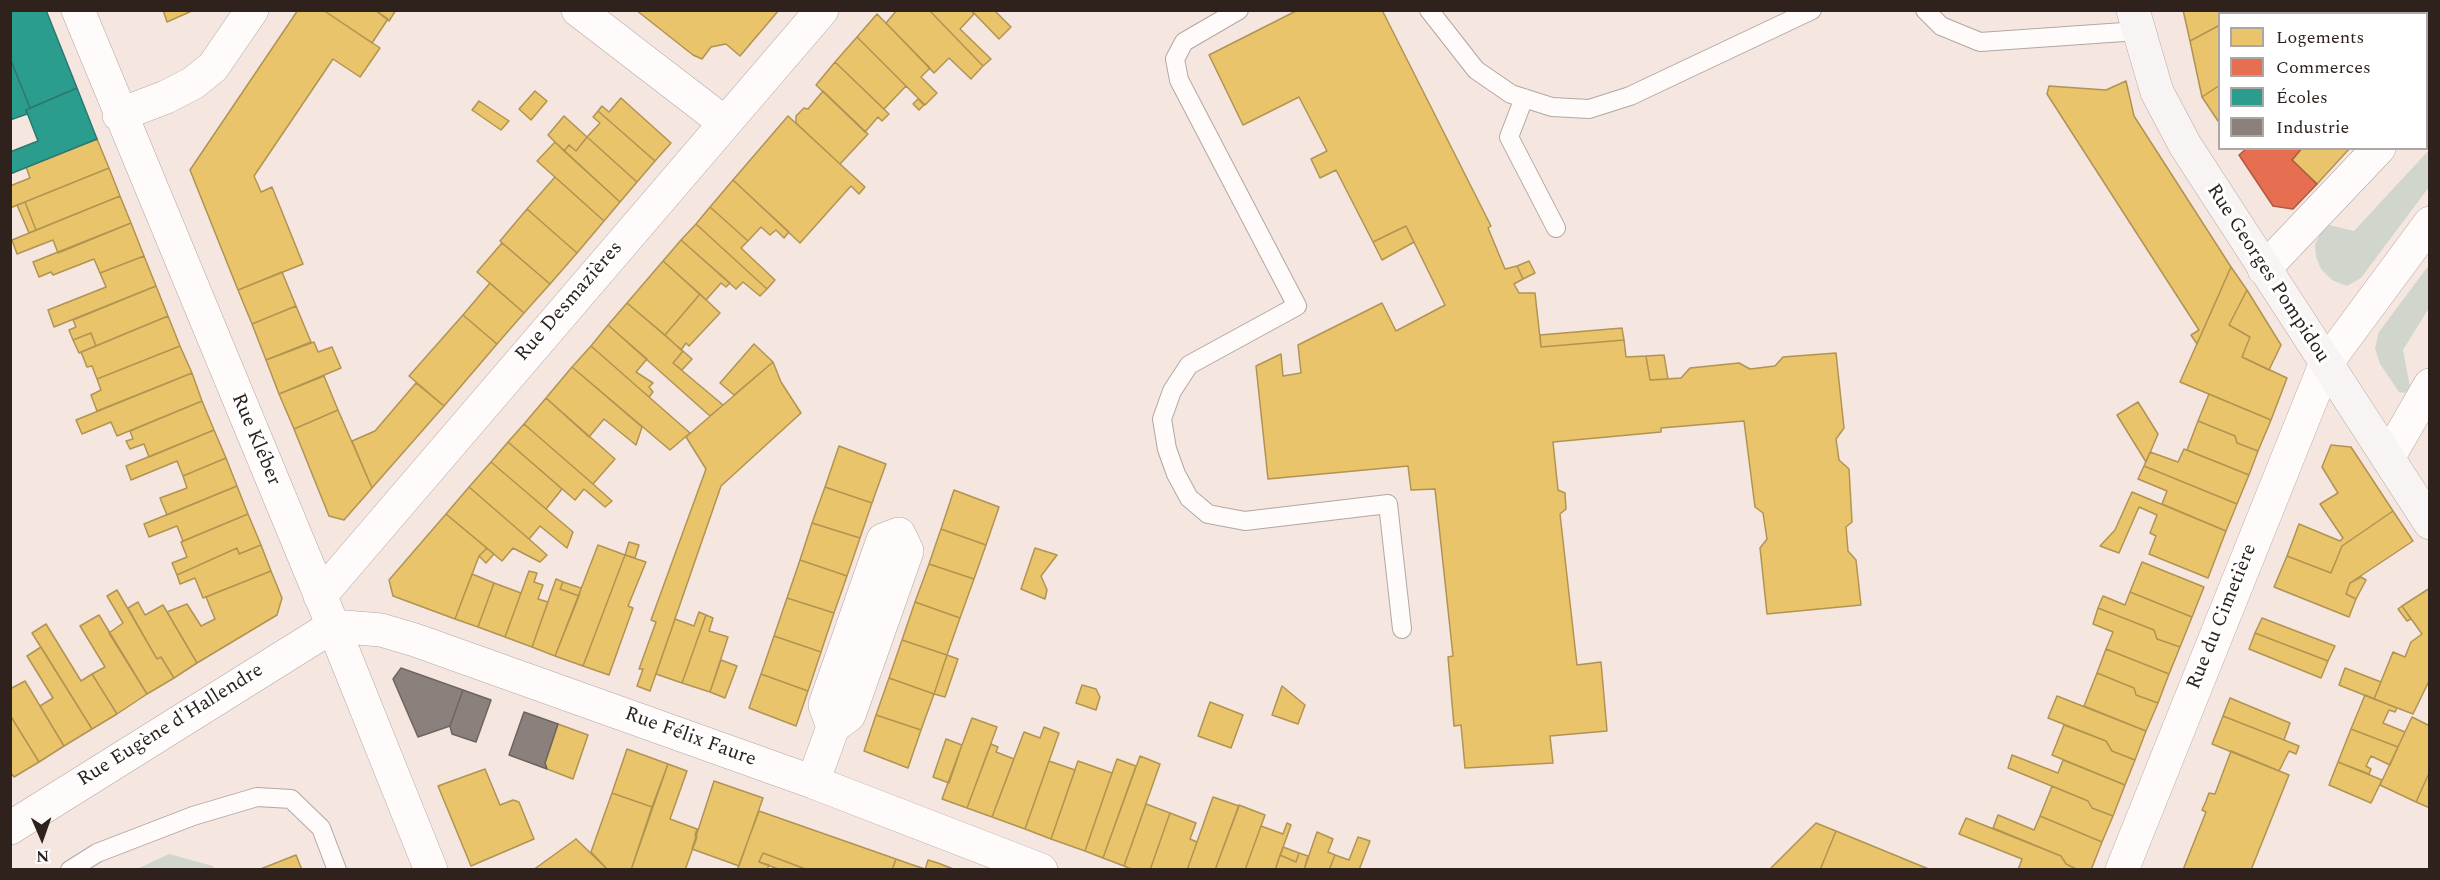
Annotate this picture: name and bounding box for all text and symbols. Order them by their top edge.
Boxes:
legend [2218,12,2428,150]
text: Logements [2276,24,2364,51]
text: Commerces [2276,54,2371,81]
text: Écoles [2276,84,2328,111]
text: Industrie [2276,114,2349,141]
street label: Rue Georges Pompidou [2200,180,2334,368]
street label: Rue Desmazières [511,237,629,367]
street label: Rue Kléber [225,390,285,490]
street label: Rue du Cimetière [2183,541,2263,693]
street label: Rue Eugène d'Hallendre [74,659,268,793]
street label: Rue Félix Faure [621,703,759,773]
north arrow [12,808,72,868]
text: N [36,844,50,868]

